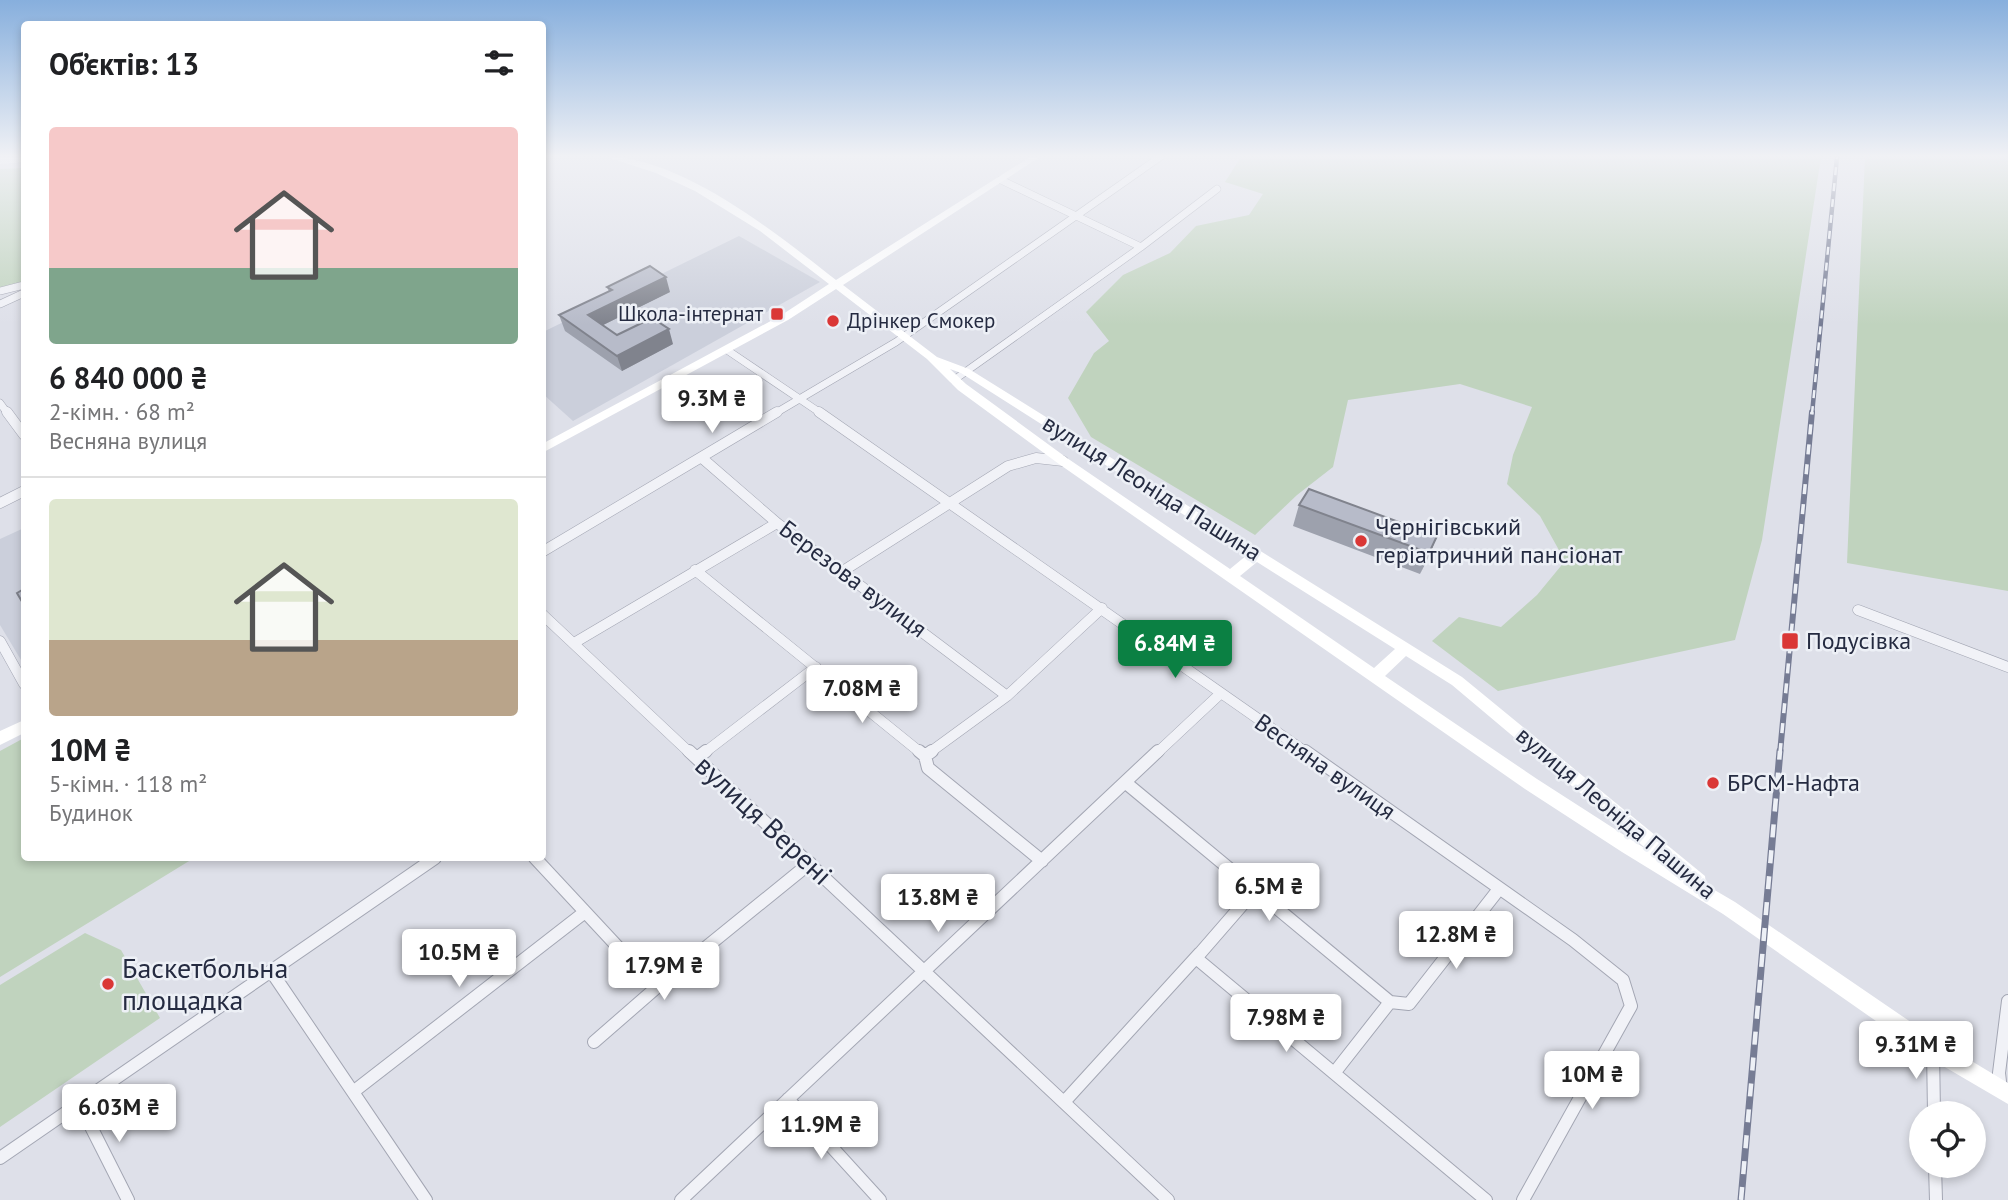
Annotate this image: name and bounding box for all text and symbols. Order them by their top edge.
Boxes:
text: Об’єктів: 13 [49,44,199,83]
icon: filters [480,44,518,82]
icon: home [221,172,347,298]
place label: Школа-інтернат [618,300,764,327]
marker: Школа-інтернат [769,306,785,322]
place label: Дрінкер Смокер [847,307,995,334]
marker: Дрінкер Смокер [825,313,841,329]
text: 6 840 000 ₴ [49,358,208,397]
pin: 9.3M ₴ [655,376,769,435]
text: 9.3M ₴ [677,383,747,412]
text: 2-кімн. · 68 m² [49,397,195,426]
street label: вулиця Леоніда Пашина [1037,408,1268,568]
text: Весняна вулиця [49,426,207,455]
place label: Чернігівський геріатричний пансіонат [1375,511,1623,570]
street label: Березова вулиця [773,513,933,644]
marker: Чернігівський геріатричний пансіонат [1353,533,1369,549]
icon: home [221,544,347,670]
pin: 6.84M ₴ [1110,620,1240,680]
place label: Подусівка [1806,625,1911,656]
text: 6.84M ₴ [1134,628,1216,657]
marker: Подусівка [1780,631,1800,651]
pin: 7.08M ₴ [797,666,927,725]
text: 7.08M ₴ [822,673,902,702]
street label: Весняна вулиця [1249,707,1402,827]
street label: вулиця Леоніда Пашина [1510,720,1723,906]
text: 10M ₴ [49,730,132,769]
street label: вулиця Верені [688,747,841,893]
place label: БРСМ-Нафта [1727,767,1860,798]
text: 5-кімн. · 118 m² [49,769,207,798]
marker: БРСМ-Нафта [1705,775,1721,791]
text: Будинок [49,798,133,827]
pin: 6.5M ₴ [1212,864,1326,923]
text: 6.5M ₴ [1234,871,1304,900]
pin: 13.8M ₴ [873,874,1003,934]
text: 13.8M ₴ [897,882,979,911]
pin: 12.8M ₴ [1391,912,1521,971]
text: 12.8M ₴ [1415,919,1497,948]
pin: 10.5M ₴ [394,930,524,989]
text: 10.5M ₴ [418,937,500,966]
pin: 17.9M ₴ [599,942,729,1002]
place label: Баскетбольна площадка [122,949,288,1018]
text: 17.9M ₴ [624,950,704,979]
marker: Баскетбольна площадка [100,976,116,992]
pin: 7.98M ₴ [1221,995,1351,1054]
text: 7.98M ₴ [1246,1002,1326,1031]
pin: 9.31M ₴ [1851,1021,1981,1081]
text: 9.31M ₴ [1875,1029,1957,1058]
pin: 10M ₴ [1543,1052,1641,1111]
text: 10M ₴ [1560,1059,1624,1088]
pin: 6.03M ₴ [54,1084,184,1144]
text: 6.03M ₴ [78,1092,160,1121]
map controls [1909,1101,1986,1178]
button: locate [1909,1101,1986,1178]
pin: 11.9M ₴ [756,1102,886,1161]
text: 11.9M ₴ [780,1109,862,1138]

